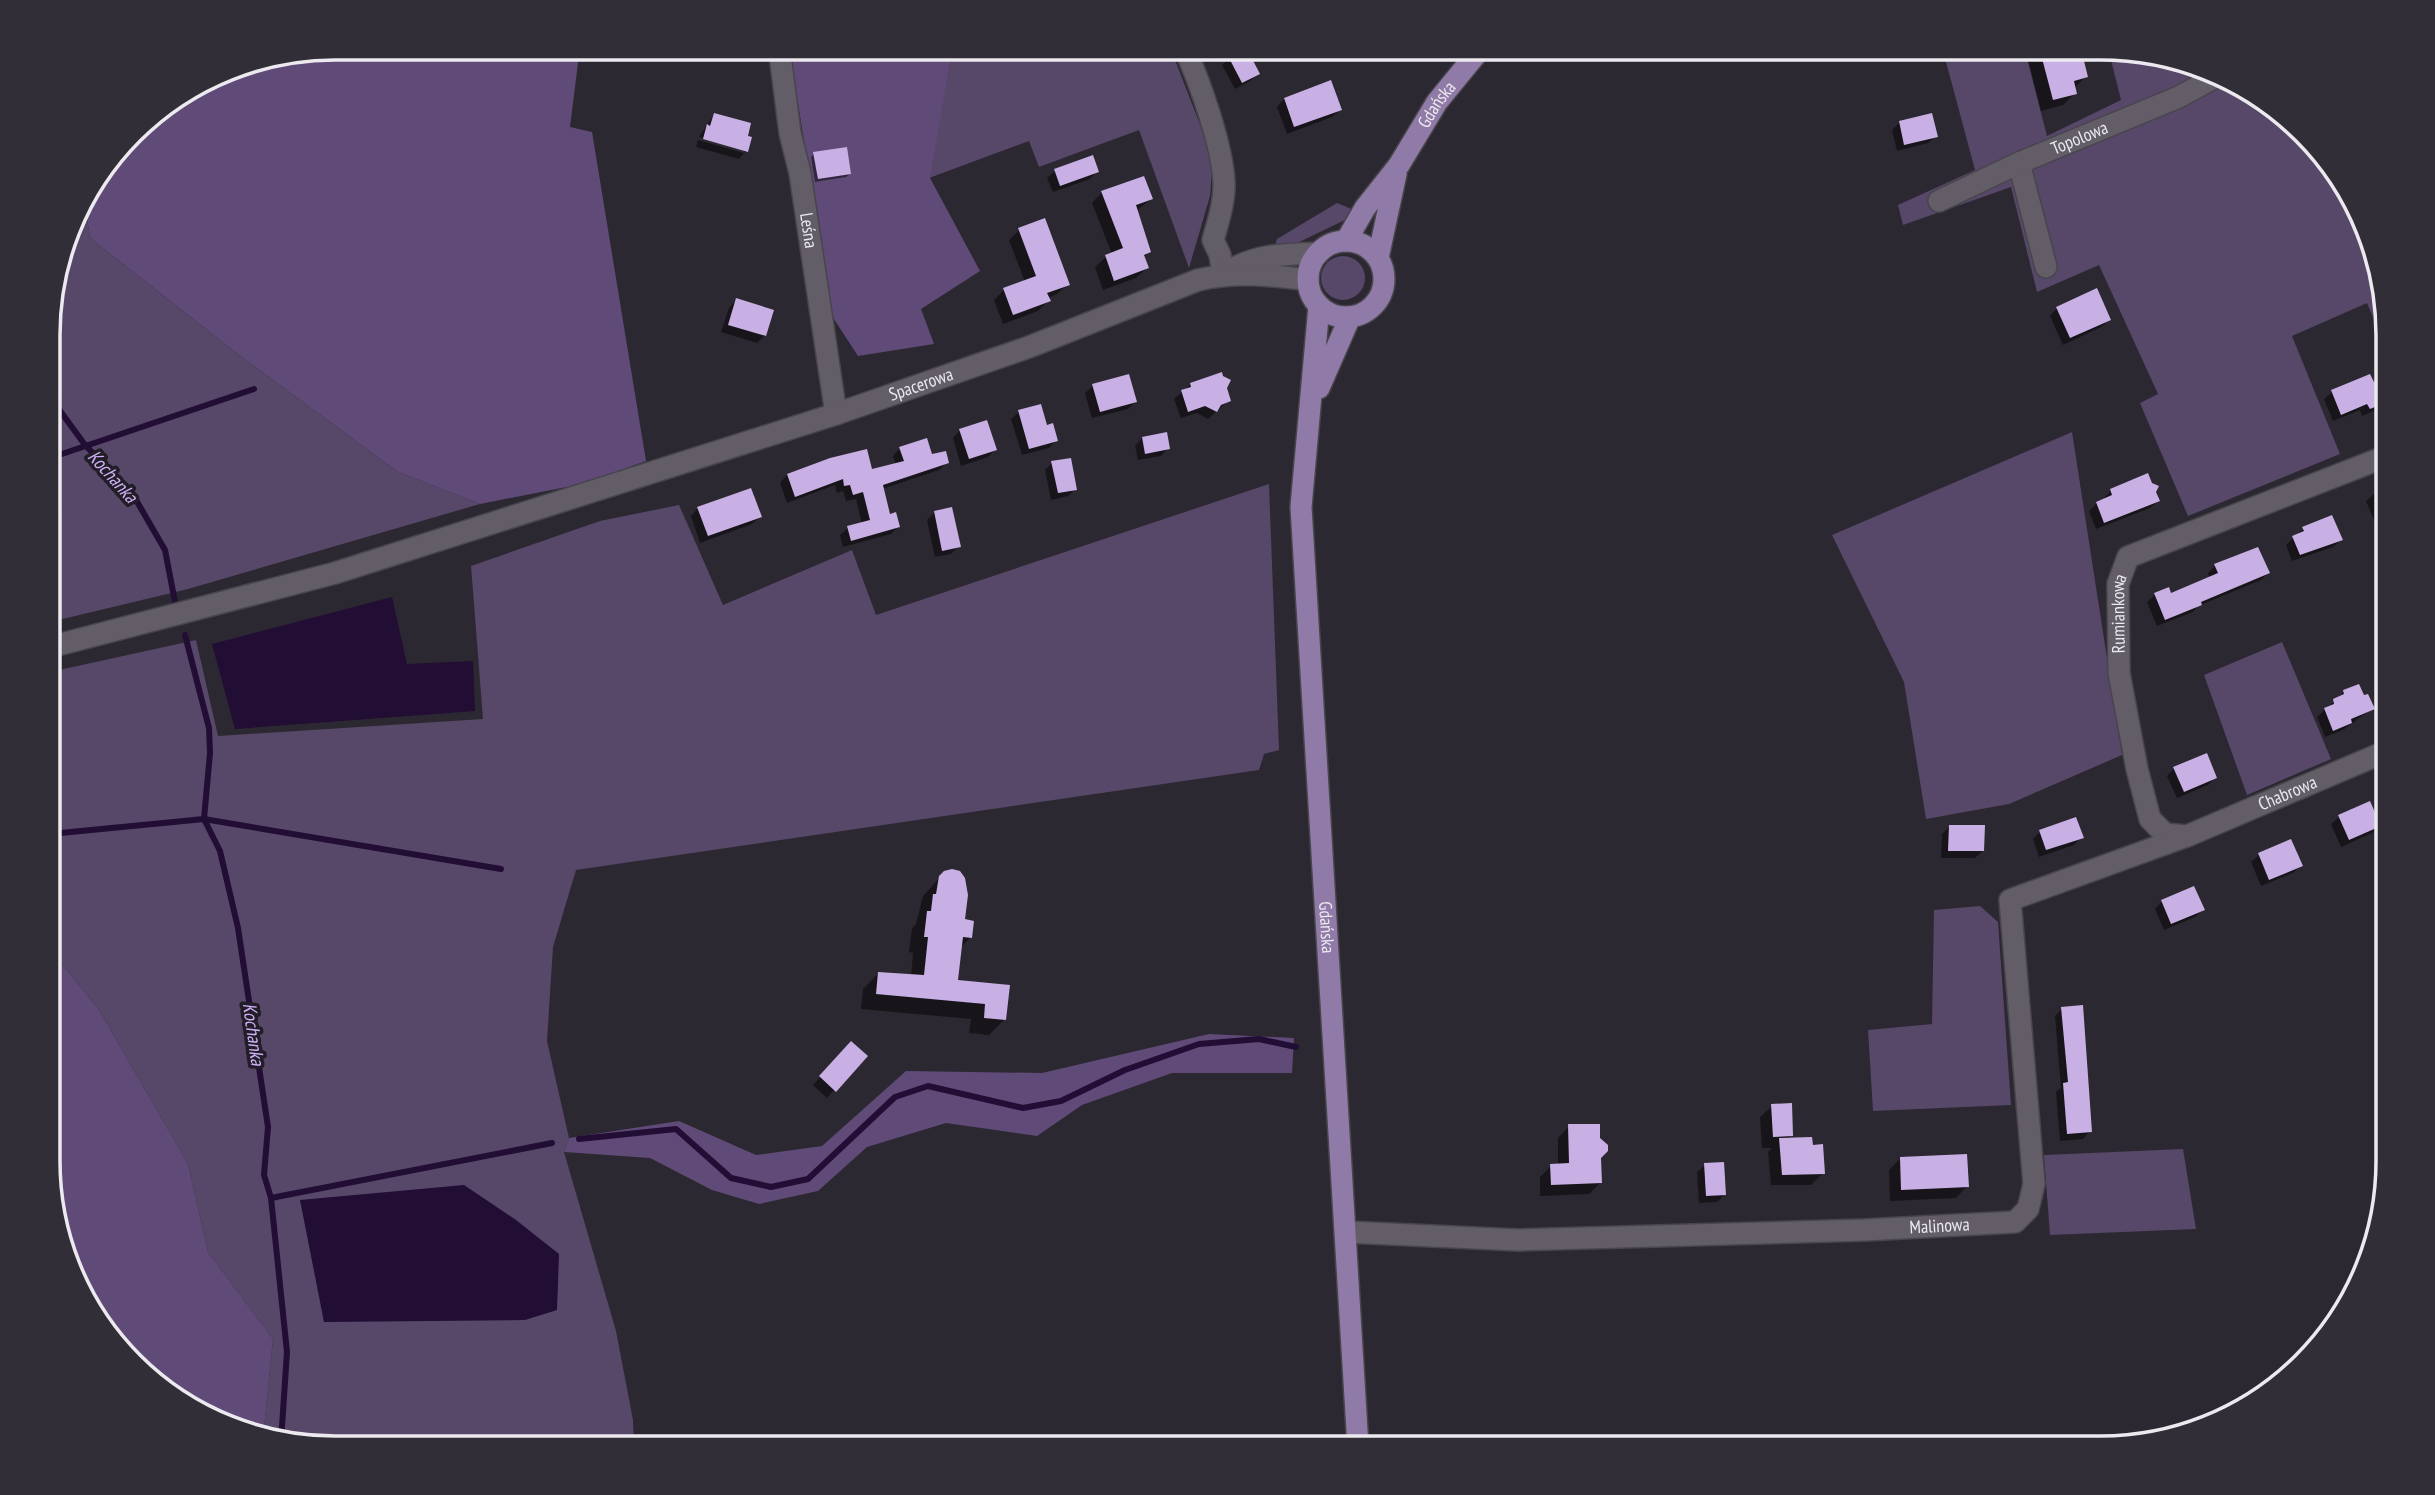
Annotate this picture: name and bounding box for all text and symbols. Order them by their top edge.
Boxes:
street label: Gdańska [1412,76,1460,132]
street label: Topolowa [2048,116,2111,160]
street label: Leśna [795,211,823,250]
street label: Spacerowa [886,362,956,406]
water label: Kochanka [83,445,144,508]
street label: Rumiankowa [2106,570,2132,654]
street label: Chabrowa [2254,770,2320,815]
street label: Gdańska [1314,901,1340,954]
water label: Kochanka [238,1001,270,1068]
street label: Malinowa [1909,1212,1970,1239]

